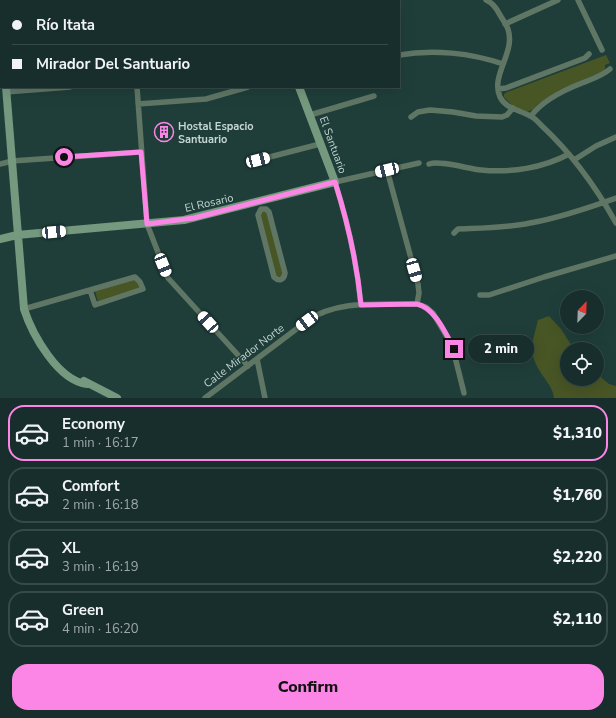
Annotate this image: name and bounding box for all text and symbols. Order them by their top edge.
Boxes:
text: Río Itata [36,15,95,35]
text: Mirador Del Santuario [36,54,190,74]
street label: El Santuario [316,114,350,176]
place label: Hostal Espacio Santuario [178,119,254,147]
building icon: Hostal Espacio Santuario [153,121,175,143]
route start [55,148,73,166]
car [245,151,271,169]
car [374,161,400,179]
street label: El Rosario [183,190,235,216]
car [42,225,66,239]
car [153,252,173,278]
car [405,257,423,283]
north arrow [560,290,604,334]
map controls [560,290,604,386]
car [196,309,220,335]
car [294,309,320,333]
street label: Calle Mirador Norte [201,321,287,391]
callout: 2 min [468,335,534,363]
route end [445,340,463,358]
text: 2 min [484,340,518,358]
button: locate [560,342,604,386]
text: Economy [62,414,125,434]
icon: car [14,415,50,451]
text: $1,310 [553,423,602,443]
text: 1 min · 16:17 [62,434,138,452]
text: Comfort [62,476,119,496]
icon: car [14,477,50,513]
text: $1,760 [553,485,602,505]
text: 2 min · 16:18 [62,496,138,514]
text: XL [62,538,81,558]
icon: car [14,539,50,575]
text: $2,220 [553,547,602,567]
text: 3 min · 16:19 [62,558,138,576]
text: Green [62,600,104,620]
icon: car [14,601,50,637]
text: $2,110 [553,609,602,629]
text: 4 min · 16:20 [62,620,138,638]
button: Confirm [12,664,604,710]

